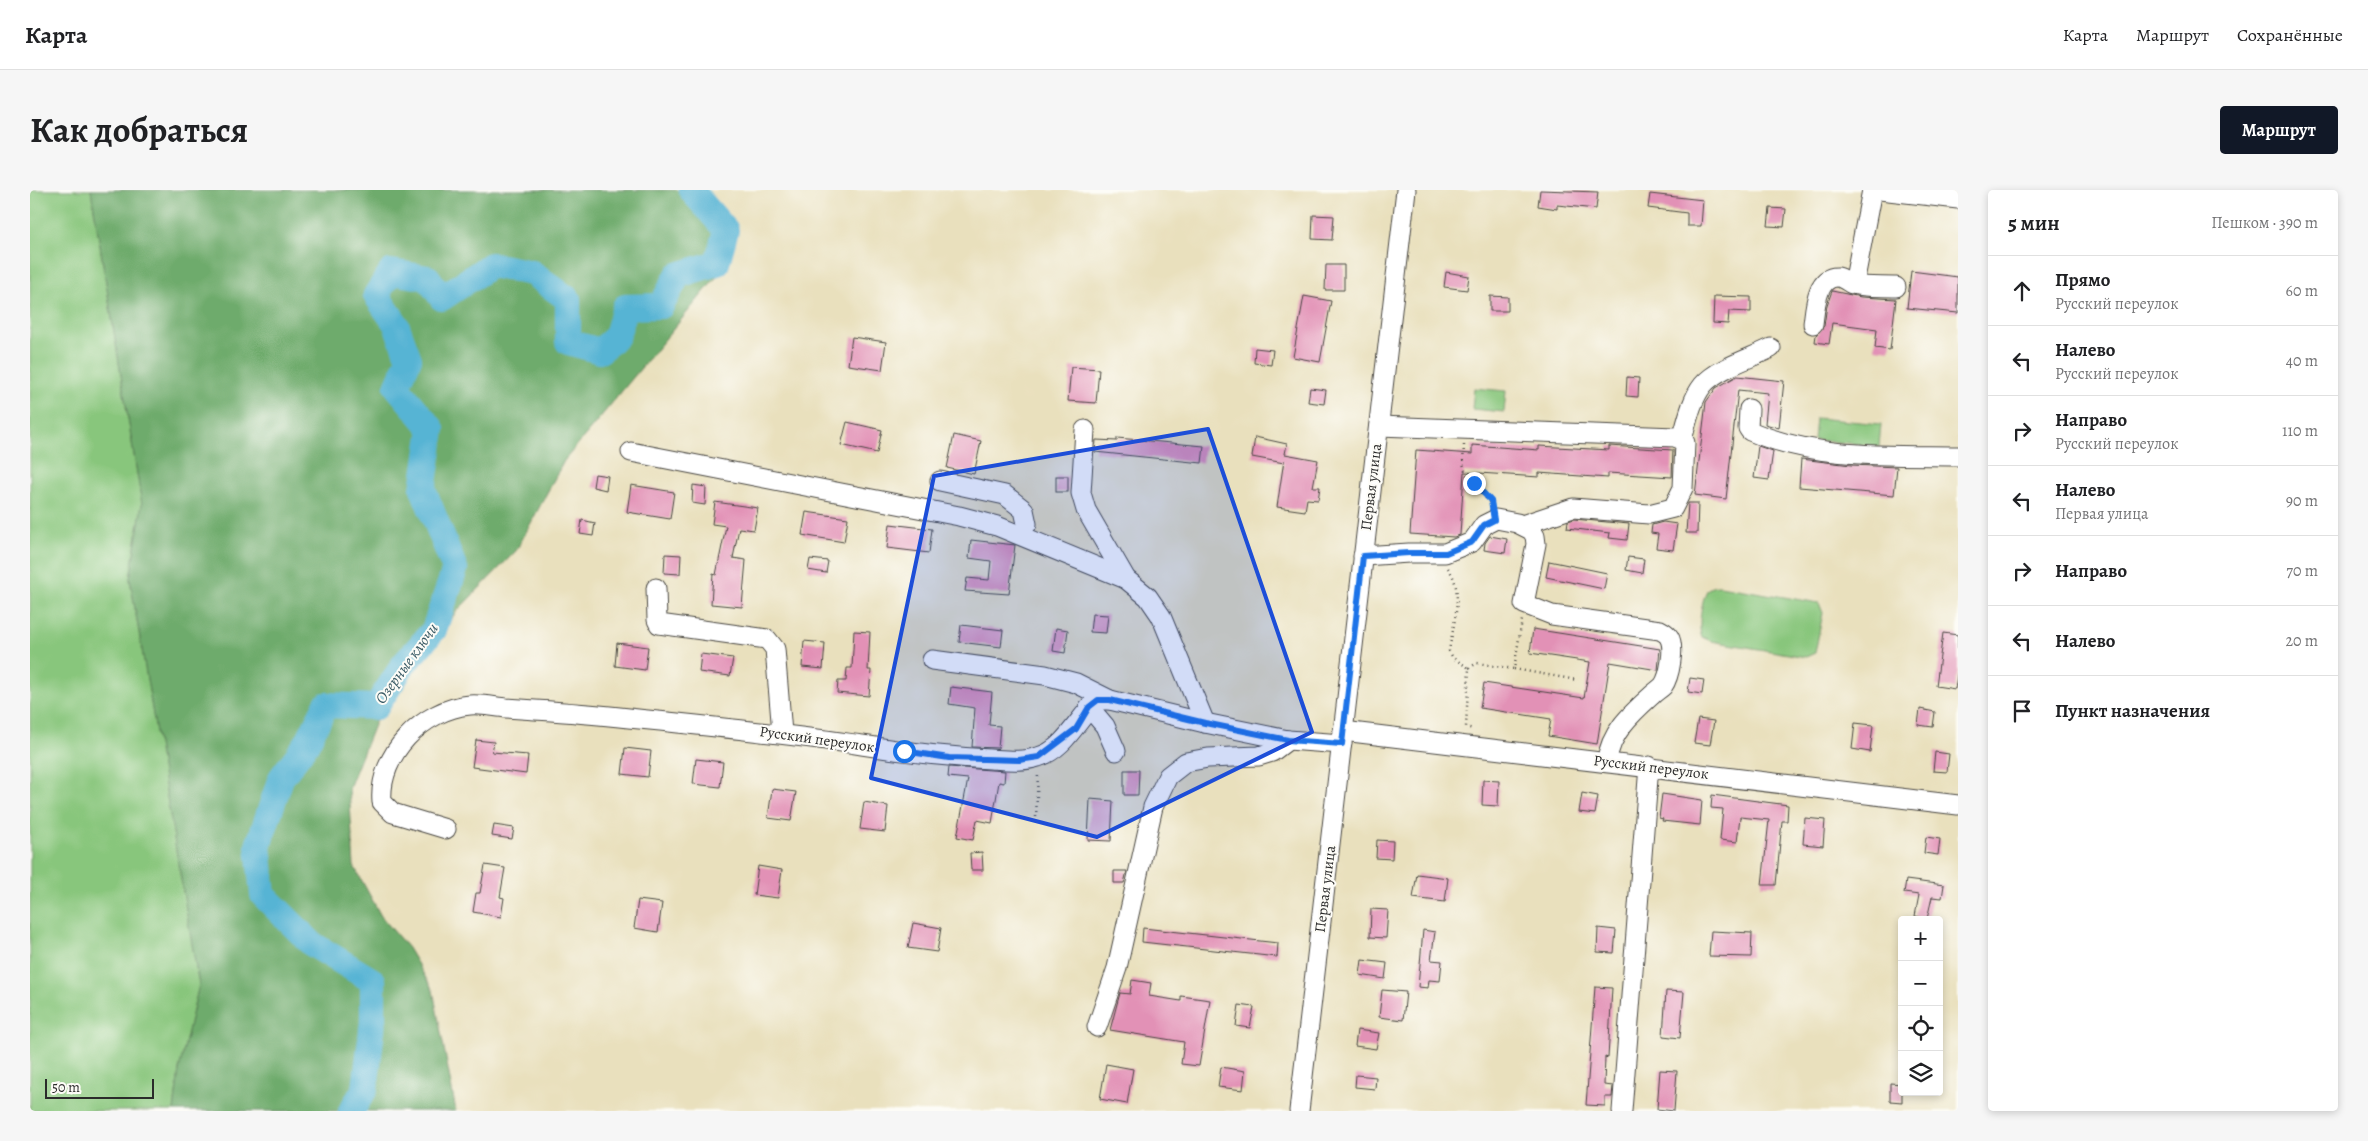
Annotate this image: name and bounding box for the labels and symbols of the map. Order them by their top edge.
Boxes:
street label: Первая улица [1356,442,1386,532]
route end [1463,472,1486,495]
water label: Озерные ключи [370,619,444,708]
street label: Русский переулок [758,721,876,757]
route start [893,740,916,763]
street label: Русский переулок [1592,750,1710,784]
street label: Первая улица [1310,844,1340,934]
scale bar [45,1076,154,1099]

